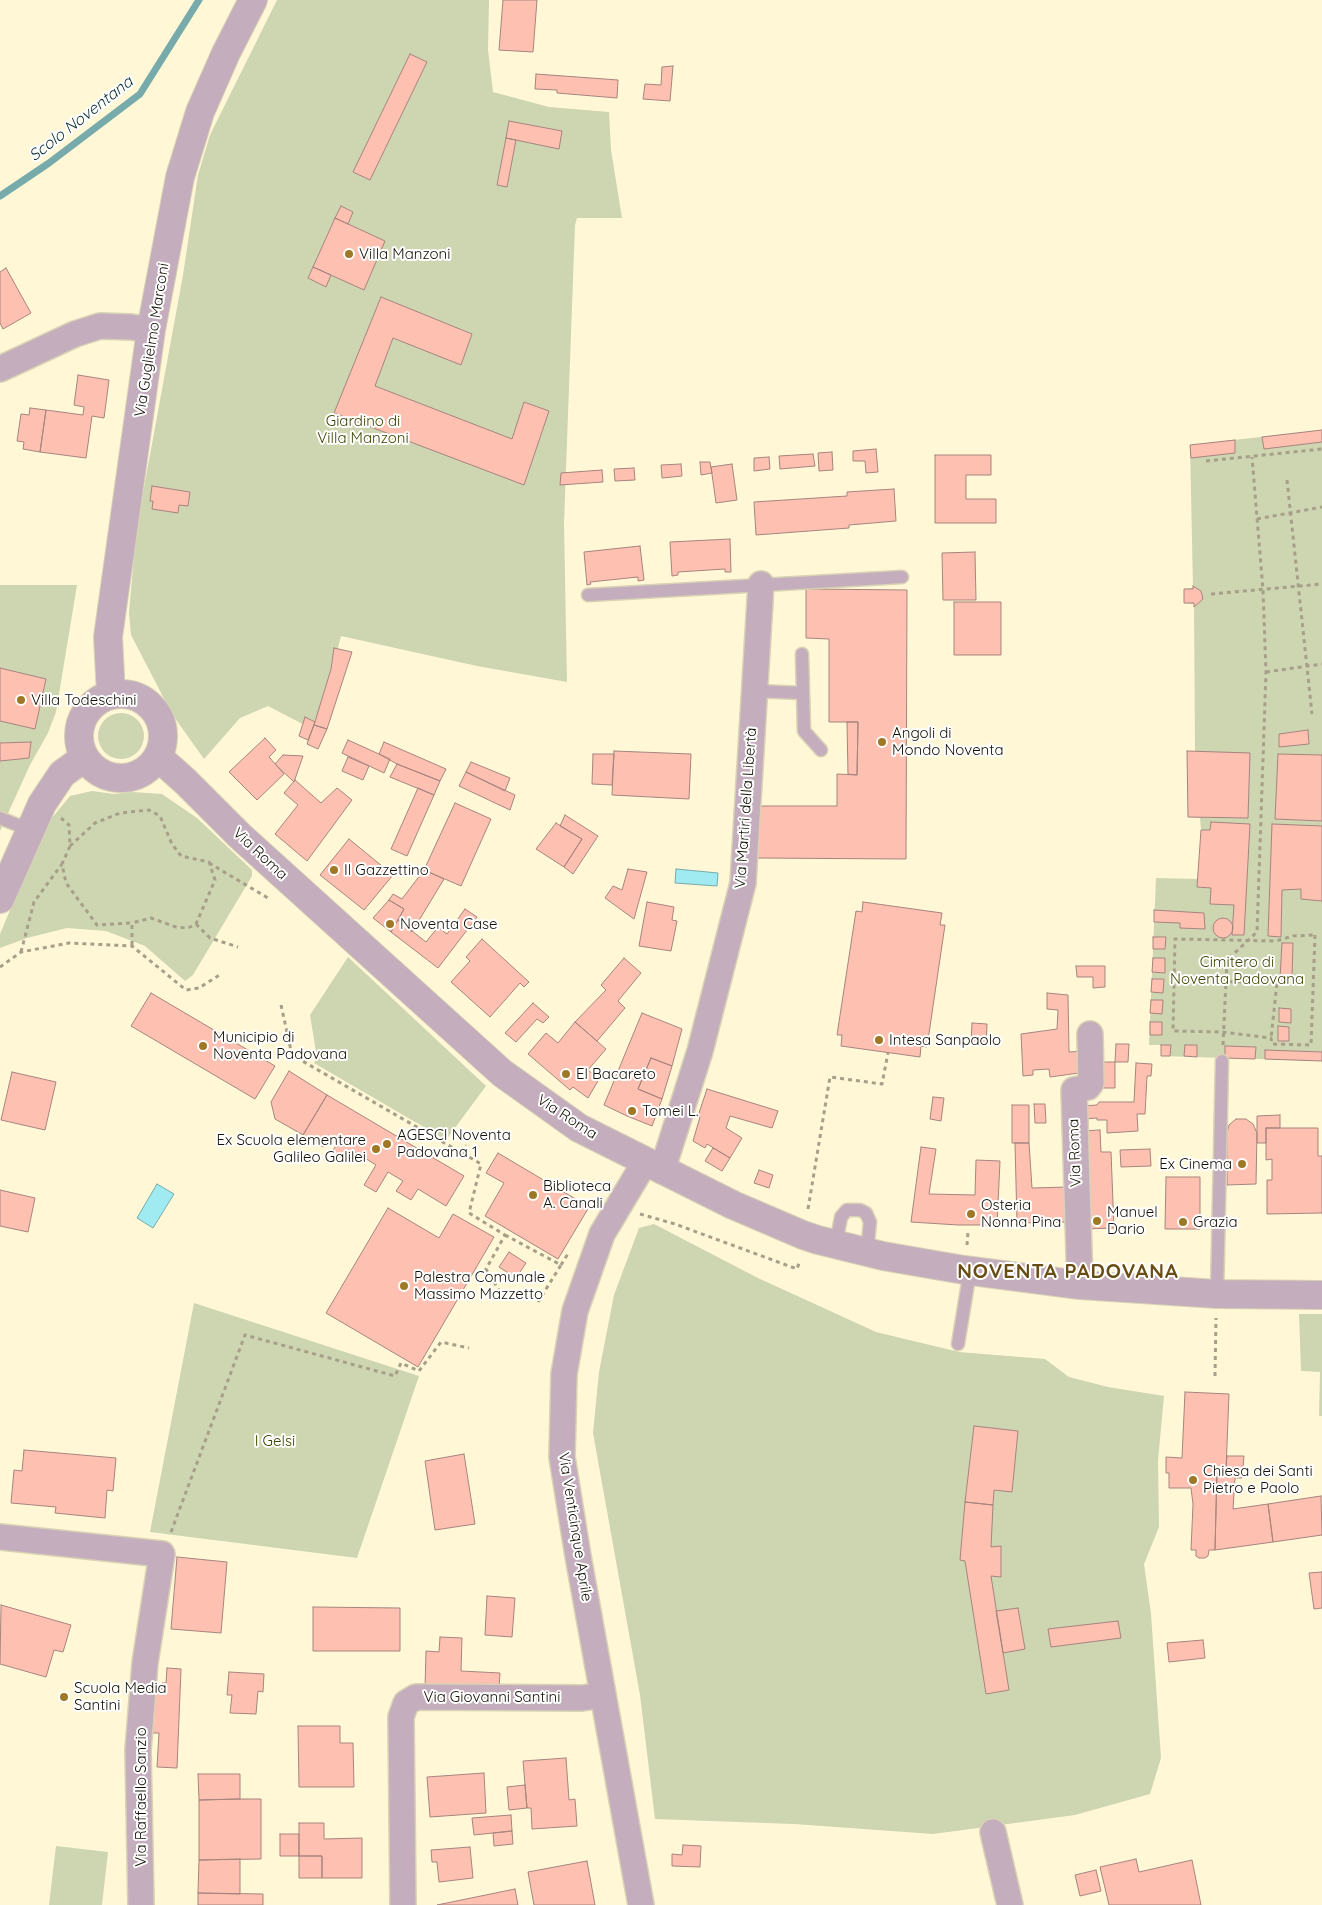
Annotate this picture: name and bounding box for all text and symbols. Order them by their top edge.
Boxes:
water label: Scolo Noventana [25,73,137,165]
place label: Villa Manzoni [359,245,450,263]
marker: Villa Manzoni [343,248,355,260]
street label: Via Guglielmo Marconi [131,262,173,418]
park label: Giardino di Villa Manzoni [317,412,409,447]
place label: Villa Todeschini [31,691,137,709]
marker: Villa Todeschini [15,694,27,706]
place label: Angoli di Mondo Noventa [892,724,1003,759]
street label: Via Martiri della Libertà [731,727,761,889]
marker: Angoli di Mondo Noventa [876,736,888,748]
street label: Via Roma [229,824,291,884]
place label: Il Gazzettino [344,861,429,879]
marker: Il Gazzettino [328,864,340,876]
place label: Noventa Case [400,915,498,933]
marker: Noventa Case [384,918,396,930]
park label: Cimitero di Noventa Padovana [1170,953,1304,988]
place label: Municipio di Noventa Padovana [213,1028,347,1063]
place label: Intesa Sanpaolo [889,1031,1001,1049]
marker: Intesa Sanpaolo [873,1034,885,1046]
marker: Municipio di Noventa Padovana [197,1040,209,1052]
place label: El Bacareto [576,1065,656,1083]
marker: El Bacareto [560,1068,572,1080]
street label: Via Roma [534,1091,600,1143]
place label: Tomei L. [642,1102,698,1120]
marker: Tomei L. [626,1105,638,1117]
street label: Via Roma [1065,1119,1085,1187]
place label: AGESCI Noventa Padovana 1 [397,1126,511,1161]
place label: Ex Scuola elementare Galileo Galilei [217,1131,366,1166]
marker: AGESCI Noventa Padovana 1 [381,1138,393,1150]
marker: Ex Scuola elementare Galileo Galilei [370,1143,382,1155]
place label: Ex Cinema [1159,1155,1232,1173]
marker: Ex Cinema [1236,1158,1248,1170]
place label: Biblioteca A. Canali [543,1177,611,1212]
marker: Biblioteca A. Canali [527,1189,539,1201]
place label: Osteria Nonna Pina [981,1196,1061,1231]
place label: Manuel Dario [1107,1203,1158,1238]
marker: Osteria Nonna Pina [965,1208,977,1220]
place label: Grazia [1193,1213,1238,1231]
marker: Manuel Dario [1091,1215,1103,1227]
marker: Grazia [1177,1216,1189,1228]
district label: NOVENTA PADOVANA [955,1260,1181,1284]
place label: Palestra Comunale Massimo Mazzetto [414,1268,545,1303]
marker: Palestra Comunale Massimo Mazzetto [398,1280,410,1292]
park label: I Gelsi [255,1432,295,1450]
street label: Via Venticinque Aprile [554,1451,596,1603]
place label: Chiesa dei Santi Pietro e Paolo [1203,1462,1313,1497]
marker: Chiesa dei Santi Pietro e Paolo [1187,1474,1199,1486]
place label: Scuola Media Santini [74,1679,167,1714]
street label: Via Giovanni Santini [424,1688,560,1706]
marker: Scuola Media Santini [58,1691,70,1703]
street label: Via Raffaello Sanzio [132,1727,150,1867]

